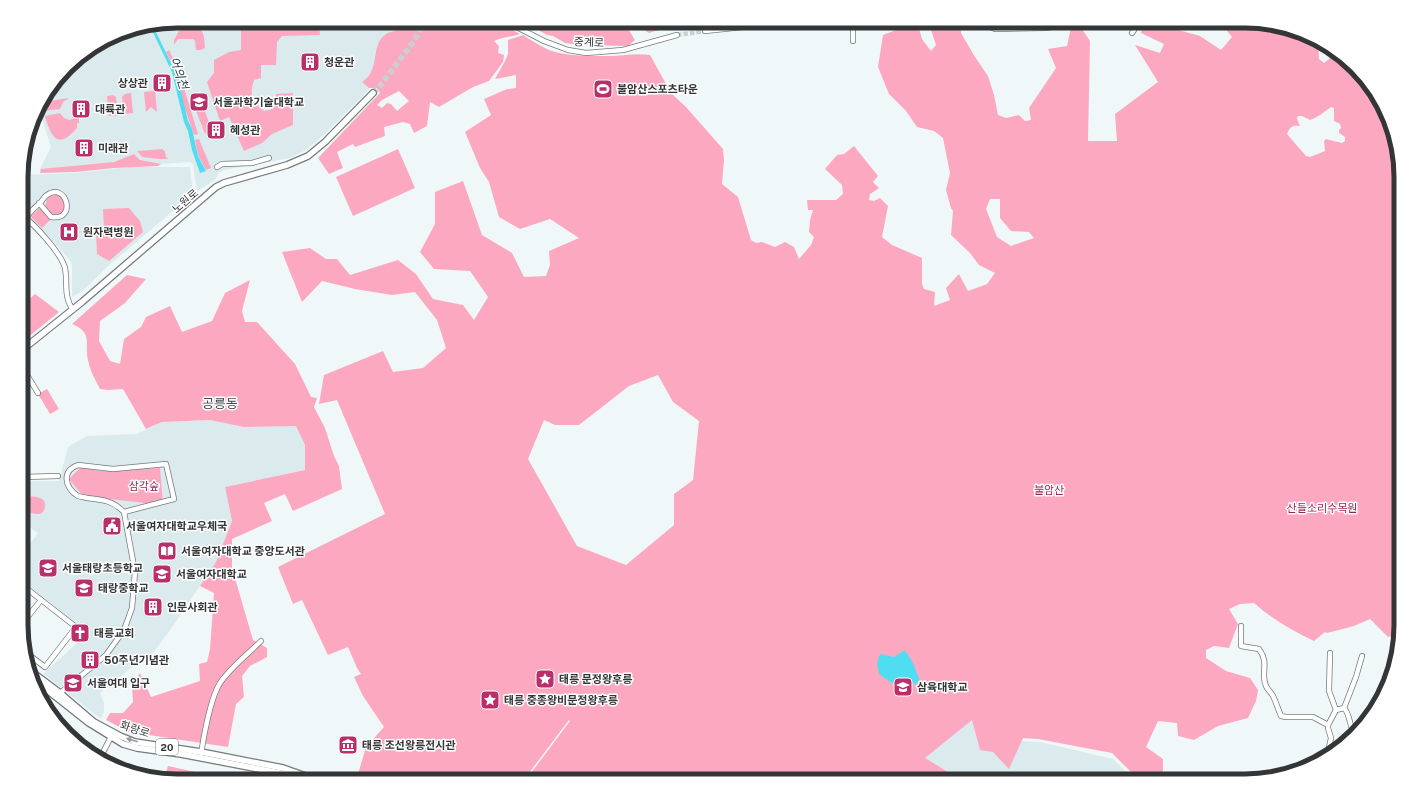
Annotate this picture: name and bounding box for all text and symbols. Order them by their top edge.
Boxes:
street label: 중계로 [574,35,604,49]
building icon: 청운관 [299,51,321,73]
water label: 어의천 [167,55,191,93]
place label: 청운관 [324,56,354,68]
building icon: 상상관 [151,72,173,94]
place label: 상상관 [118,77,148,89]
sports icon: 불암산스포츠타운 [592,78,614,100]
place label: 불암산스포츠타운 [617,83,698,95]
school or university icon: 서울과학기술대학교 [188,91,210,113]
place label: 서울과학기술대학교 [213,96,304,108]
building icon: 대륙관 [70,98,92,120]
place label: 대륙관 [95,103,125,115]
building icon: 혜성관 [205,119,227,141]
place label: 혜성관 [230,124,260,136]
building icon: 미래관 [73,137,95,159]
place label: 미래관 [98,142,128,154]
street label: 노원로 [170,187,200,215]
hospital icon: 원자력병원 [58,221,80,243]
place label: 원자력병원 [83,226,134,238]
district label: 공릉동 [202,396,238,411]
park label: 삼각숲 [129,480,159,492]
park label: 불암산 [1034,484,1064,496]
park label: 산들소리수목원 [1287,502,1357,514]
public building icon: 서울여자대학교우체국 [101,515,123,537]
place label: 서울여자대학교우체국 [126,520,227,532]
library icon: 서울여자대학교 중앙도서관 [156,540,178,562]
place label: 서울여자대학교 중앙도서관 [181,545,305,557]
school or university icon: 서울태랑초등학교 [37,557,59,579]
place label: 서울태랑초등학교 [62,562,143,574]
school or university icon: 서울여자대학교 [151,563,173,585]
place label: 서울여자대학교 [176,568,247,580]
school or university icon: 태랑중학교 [73,577,95,599]
place label: 태랑중학교 [98,582,149,594]
building icon: 인문사회관 [142,596,164,618]
place label: 인문사회관 [167,601,218,613]
church icon: 태릉교회 [69,622,91,644]
place label: 태릉교회 [94,627,134,639]
building icon: 50주년기념관 [79,649,101,671]
place label: 50주년기념관 [104,654,169,666]
place icon: 태릉 문정왕후릉 [534,668,556,690]
school or university icon: 서울여대 입구 [62,672,84,694]
place label: 태릉 문정왕후릉 [559,673,632,685]
school or university icon: 삼육대학교 [892,676,914,698]
place label: 서울여대 입구 [87,677,150,689]
place label: 삼육대학교 [917,681,968,693]
place icon: 태릉 중종왕비문정왕후릉 [479,689,501,711]
place label: 태릉 중종왕비문정왕후릉 [504,694,618,706]
street label: 화랑로 [119,719,151,739]
museum icon: 태릉 조선왕릉전시관 [337,734,359,756]
one-way arrow [126,737,138,743]
road number: 20 [156,739,178,755]
place label: 태릉 조선왕릉전시관 [362,739,456,751]

